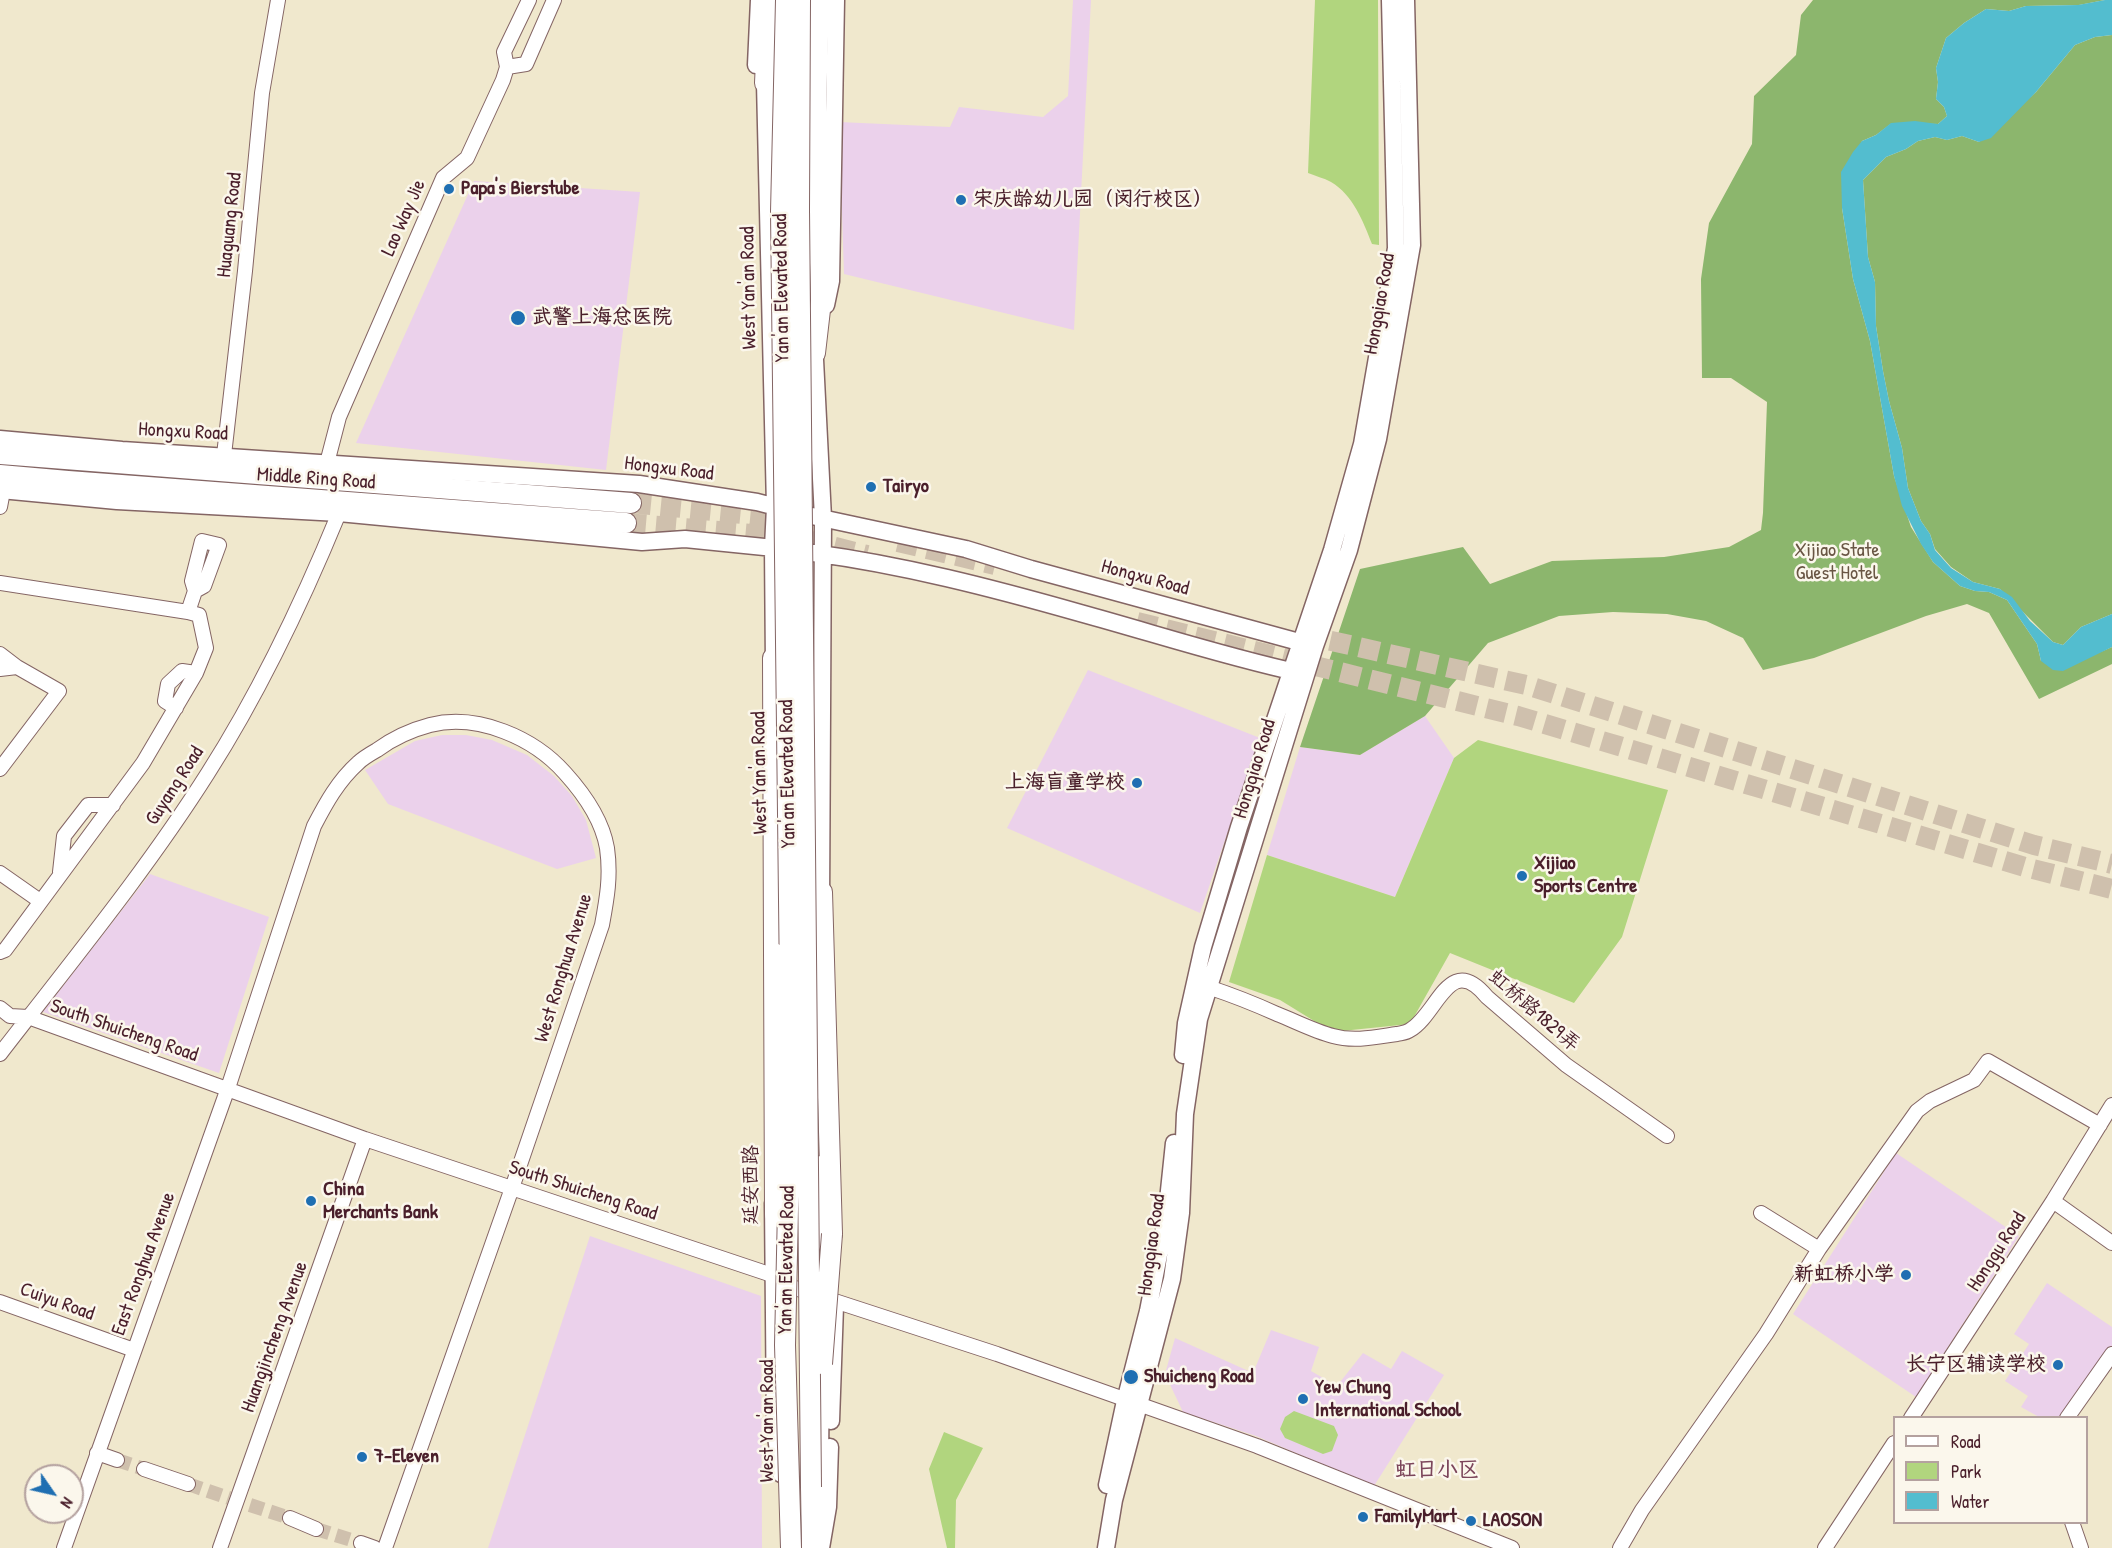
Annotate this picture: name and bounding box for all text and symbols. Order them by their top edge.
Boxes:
street label: Huaguang Road [213,171,247,279]
street label: Lao Way Jie [377,176,431,260]
place label: Papa's Bierstube [461,177,579,201]
marker: Papa's Bierstube [442,182,456,196]
place label: 宋庆龄幼儿园（闵行校区） [973,188,1213,212]
marker: 宋庆龄幼儿园（闵行校区） [954,193,968,207]
street label: Yan'an Elevated Road [769,214,795,362]
street label: West Yan'an Road [736,226,762,350]
street label: Hongqiao Road [1359,252,1401,356]
place label: 武警上海总医院 [532,306,672,330]
marker: 武警上海总医院 [509,309,527,327]
street label: Hongxu Road [138,418,228,446]
street label: Hongxu Road [623,452,715,486]
street label: Middle Ring Road [256,463,376,495]
place label: Tairyo [883,475,929,499]
marker: Tairyo [864,480,878,494]
park label: Xijiao State Guest Hotel [1795,539,1879,586]
street label: Hongxu Road [1099,555,1191,601]
street label: Yan'an Elevated Road [775,700,801,848]
street label: West Yan'an Road [747,711,773,835]
street label: Hongqiao Road [1229,717,1281,821]
street label: Guyang Road [141,742,209,830]
place label: 上海盲童学校 [1005,771,1125,795]
marker: 上海盲童学校 [1130,776,1144,790]
place label: Xijiao Sports Centre [1534,852,1637,899]
marker: Xijiao Sports Centre [1515,869,1529,883]
street label: West Ronghua Avenue [530,891,598,1045]
street label: 虹桥路1829弄 [1484,965,1584,1057]
street label: South Shuicheng Road [47,994,201,1068]
street label: 延安西路 [740,1145,764,1225]
street label: South Shuicheng Road [506,1156,660,1226]
place label: China Merchants Bank [323,1178,438,1225]
street label: Yan'an Elevated Road [774,1186,800,1334]
street label: East Ronghua Avenue [107,1189,181,1339]
street label: Hongqiao Road [1133,1193,1171,1297]
marker: China Merchants Bank [304,1194,318,1208]
street label: Honggu Road [1963,1208,2031,1296]
street label: Huangjincheng Avenue [237,1258,313,1416]
place label: 新虹桥小学 [1794,1263,1894,1287]
marker: 新虹桥小学 [1899,1268,1913,1282]
street label: Cuiyu Road [17,1278,97,1326]
place label: 长宁区辅读学校 [1906,1353,2046,1377]
marker: 长宁区辅读学校 [2051,1358,2065,1372]
street label: West Yan'an Road [756,1360,780,1482]
place label: Shuicheng Road [1144,1365,1253,1389]
marker: Shuicheng Road [1122,1368,1140,1386]
place label: Yew Chung International School [1315,1376,1461,1423]
marker: Yew Chung International School [1296,1392,1310,1406]
legend [1893,1416,2088,1524]
text: Road [1951,1429,1981,1454]
place label: 7-Eleven [374,1445,439,1469]
marker: 7-Eleven [355,1450,369,1464]
district label: 虹日小区 [1395,1457,1479,1483]
text: Park [1951,1459,1981,1484]
north arrow [24,1464,84,1524]
text: Water [1951,1489,1989,1514]
text: N [56,1493,79,1513]
place label: FamilyMart [1375,1505,1457,1529]
place label: LAOSON [1483,1509,1542,1533]
marker: FamilyMart [1356,1510,1370,1524]
marker: LAOSON [1464,1514,1478,1528]

